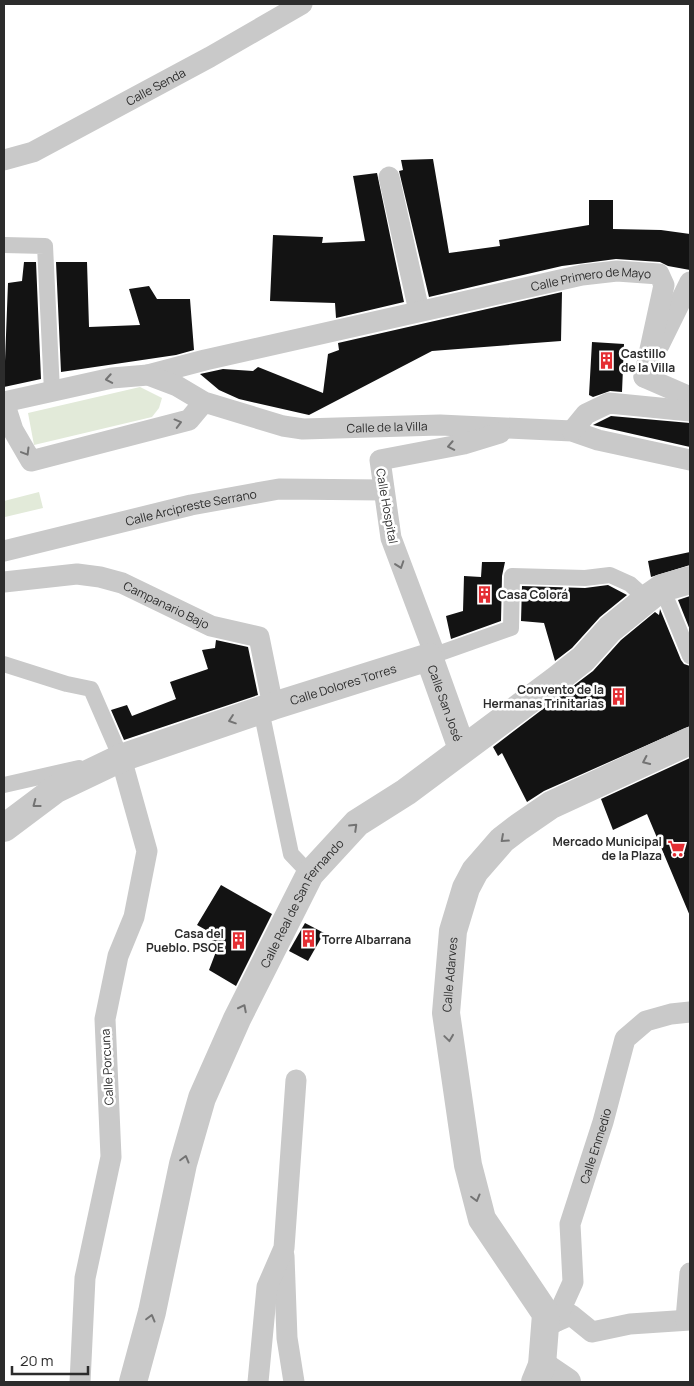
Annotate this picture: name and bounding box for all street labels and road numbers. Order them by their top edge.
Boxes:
street label: Calle Senda [123,63,188,109]
street label: Calle Primero de Mayo [529,262,652,295]
street label: Calle de la Villa [346,417,428,436]
street label: Calle Hospital [372,467,402,545]
street label: Calle Arcipreste Serrano [123,485,258,529]
street label: Campanario Bajo [121,576,213,633]
street label: Calle Dolores Torres [288,659,398,709]
street label: Calle San José [424,662,467,743]
street label: Calle Real de San Fernando [256,835,347,971]
street label: Calle Adarves [438,936,461,1013]
street label: Calle Porcuna [97,1028,117,1106]
street label: Calle Enmedio [575,1106,615,1186]

